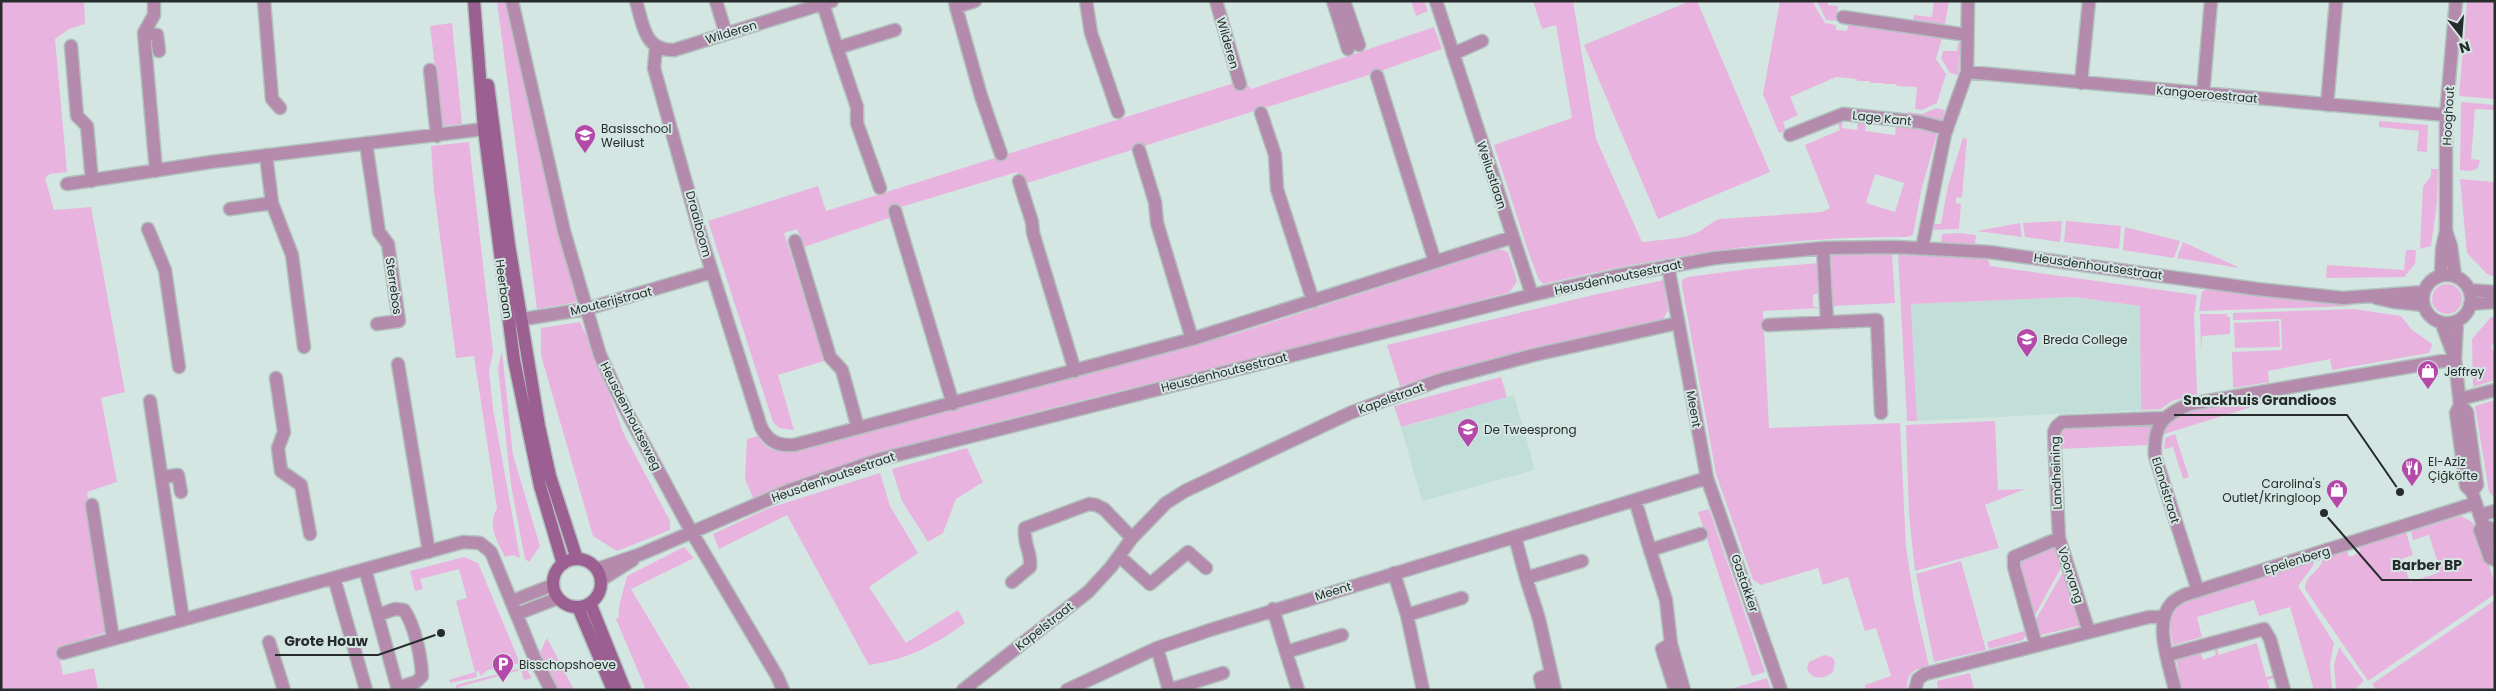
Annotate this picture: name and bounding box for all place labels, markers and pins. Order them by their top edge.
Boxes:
place label: Basisschool Weilust [601,120,672,151]
school or university icon: Basisschool Weilust [573,123,597,154]
school or university icon: Breda College [2015,327,2039,358]
place label: Breda College [2043,331,2128,348]
shop icon: Jeffrey [2416,359,2440,390]
place label: Jeffrey [2444,363,2485,380]
callout: Snackhuis Grandioos [2174,386,2347,415]
school or university icon: De Tweesprong [1456,417,1480,448]
place label: De Tweesprong [1484,421,1577,438]
place label: El-Aziz Çiğköfte [2428,453,2478,484]
restaurant icon: El-Aziz Çiğköfte [2400,456,2424,487]
place label: Carolina's Outlet/Kringloop [2222,475,2321,506]
shop icon: Carolina's Outlet/Kringloop [2325,478,2349,509]
callout: Barber BP [2382,551,2472,580]
callout: Grote Houw [275,626,378,655]
parking icon: Bisschopshoeve [491,652,515,683]
place label: Bisschopshoeve [519,656,616,673]

